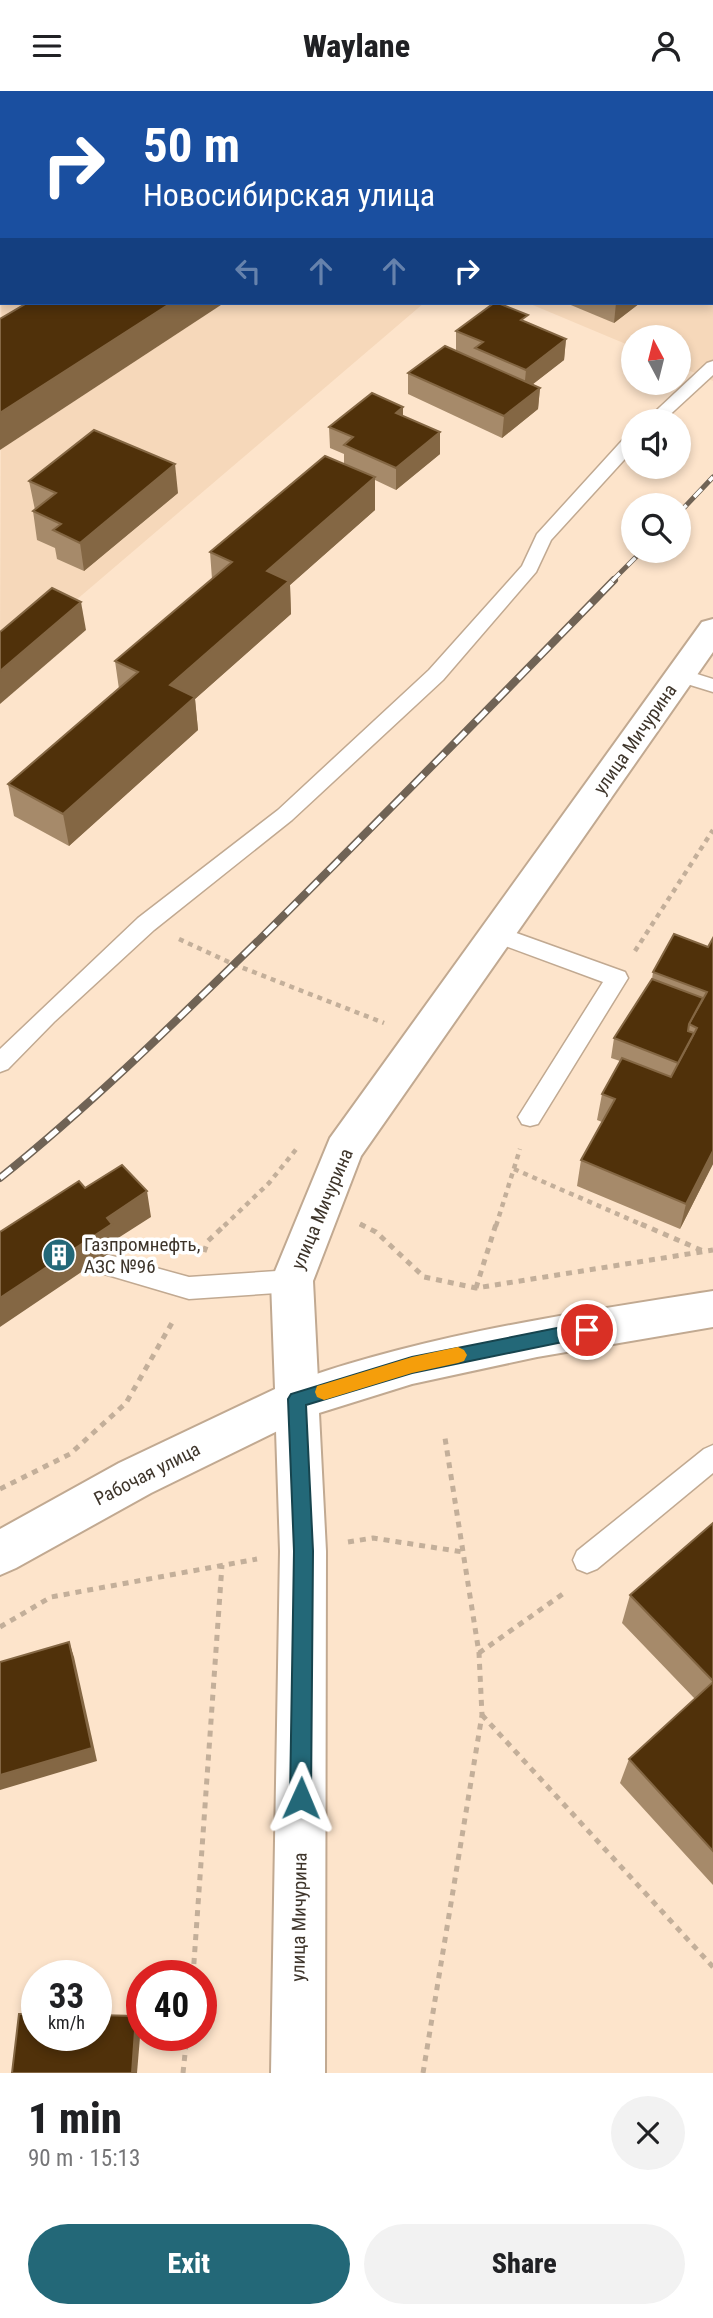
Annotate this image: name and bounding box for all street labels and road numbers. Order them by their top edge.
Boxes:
street label: улица Мичурина [589,679,681,799]
street label: улица Мичурина [286,1145,358,1273]
street label: Рабочая улица [90,1437,204,1511]
street label: улица Мичурина [286,1852,312,1982]

